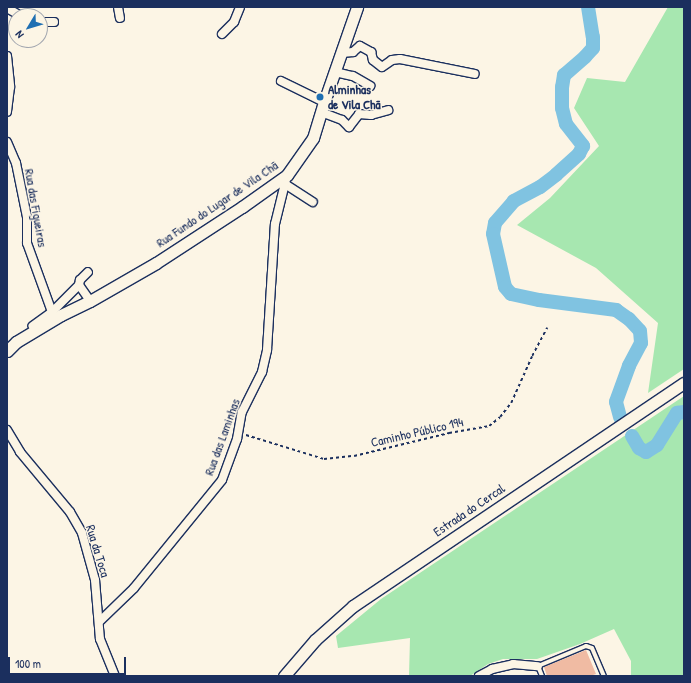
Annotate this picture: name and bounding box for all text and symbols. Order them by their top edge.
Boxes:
north arrow [8,8,48,48]
text: N [12,28,27,41]
place label: Alminhas de Vila Chã [328,82,381,113]
marker: Alminhas de Vila Chã [315,92,325,102]
street label: Rua Fundo do Lugar de Vila Chã [153,157,281,251]
street label: Rua das Figueiras [21,168,51,248]
street label: Rua das Laminhas [201,397,243,477]
street label: Caminho Público 194 [369,414,465,450]
street label: Estrada do Cercal [430,480,508,540]
street label: Rua da Toca [83,523,113,579]
scale bar [10,649,128,675]
text: 100 m [15,655,41,672]

